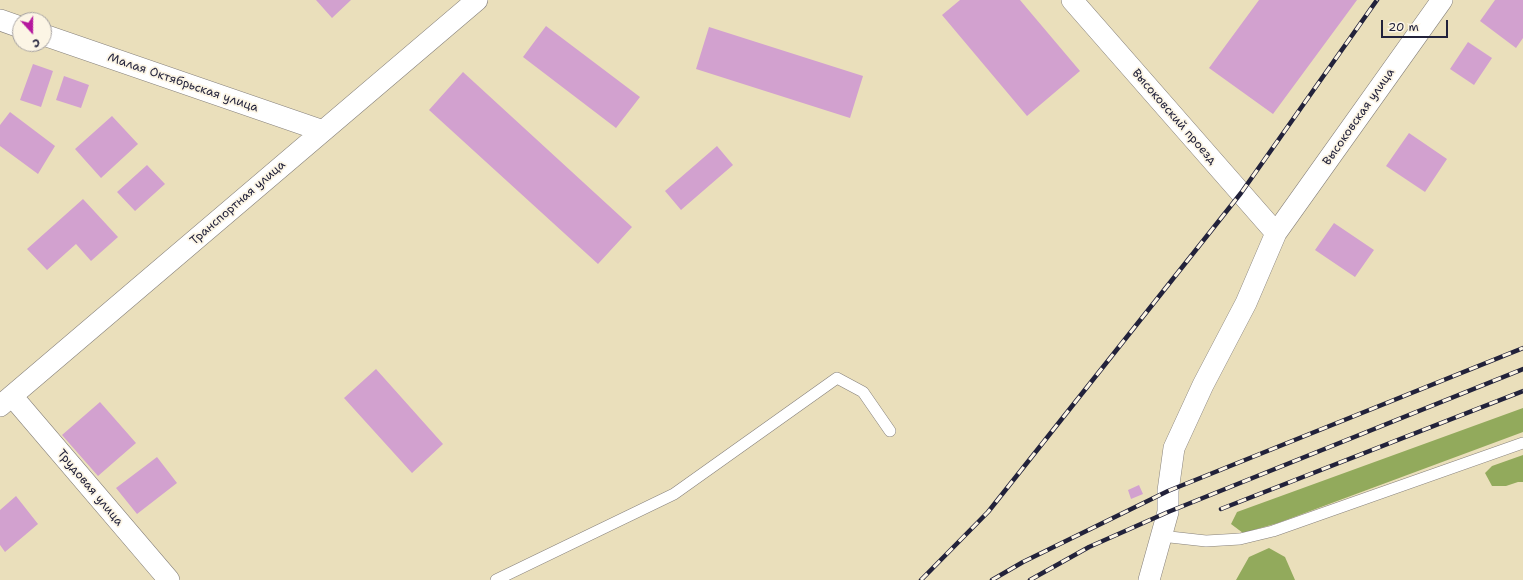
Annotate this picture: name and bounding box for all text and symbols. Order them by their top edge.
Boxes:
north arrow [12,12,52,52]
scale bar [1383,12,1450,38]
text: 20 m [1388,19,1419,35]
text: С [30,35,42,51]
street label: Малая Октябрьская улица [106,50,260,116]
street label: Высоковский проезд [1129,66,1219,168]
street label: Высоковская улица [1320,66,1398,168]
street label: Транспортная улица [188,158,288,248]
street label: Трудовая улица [54,447,126,529]

